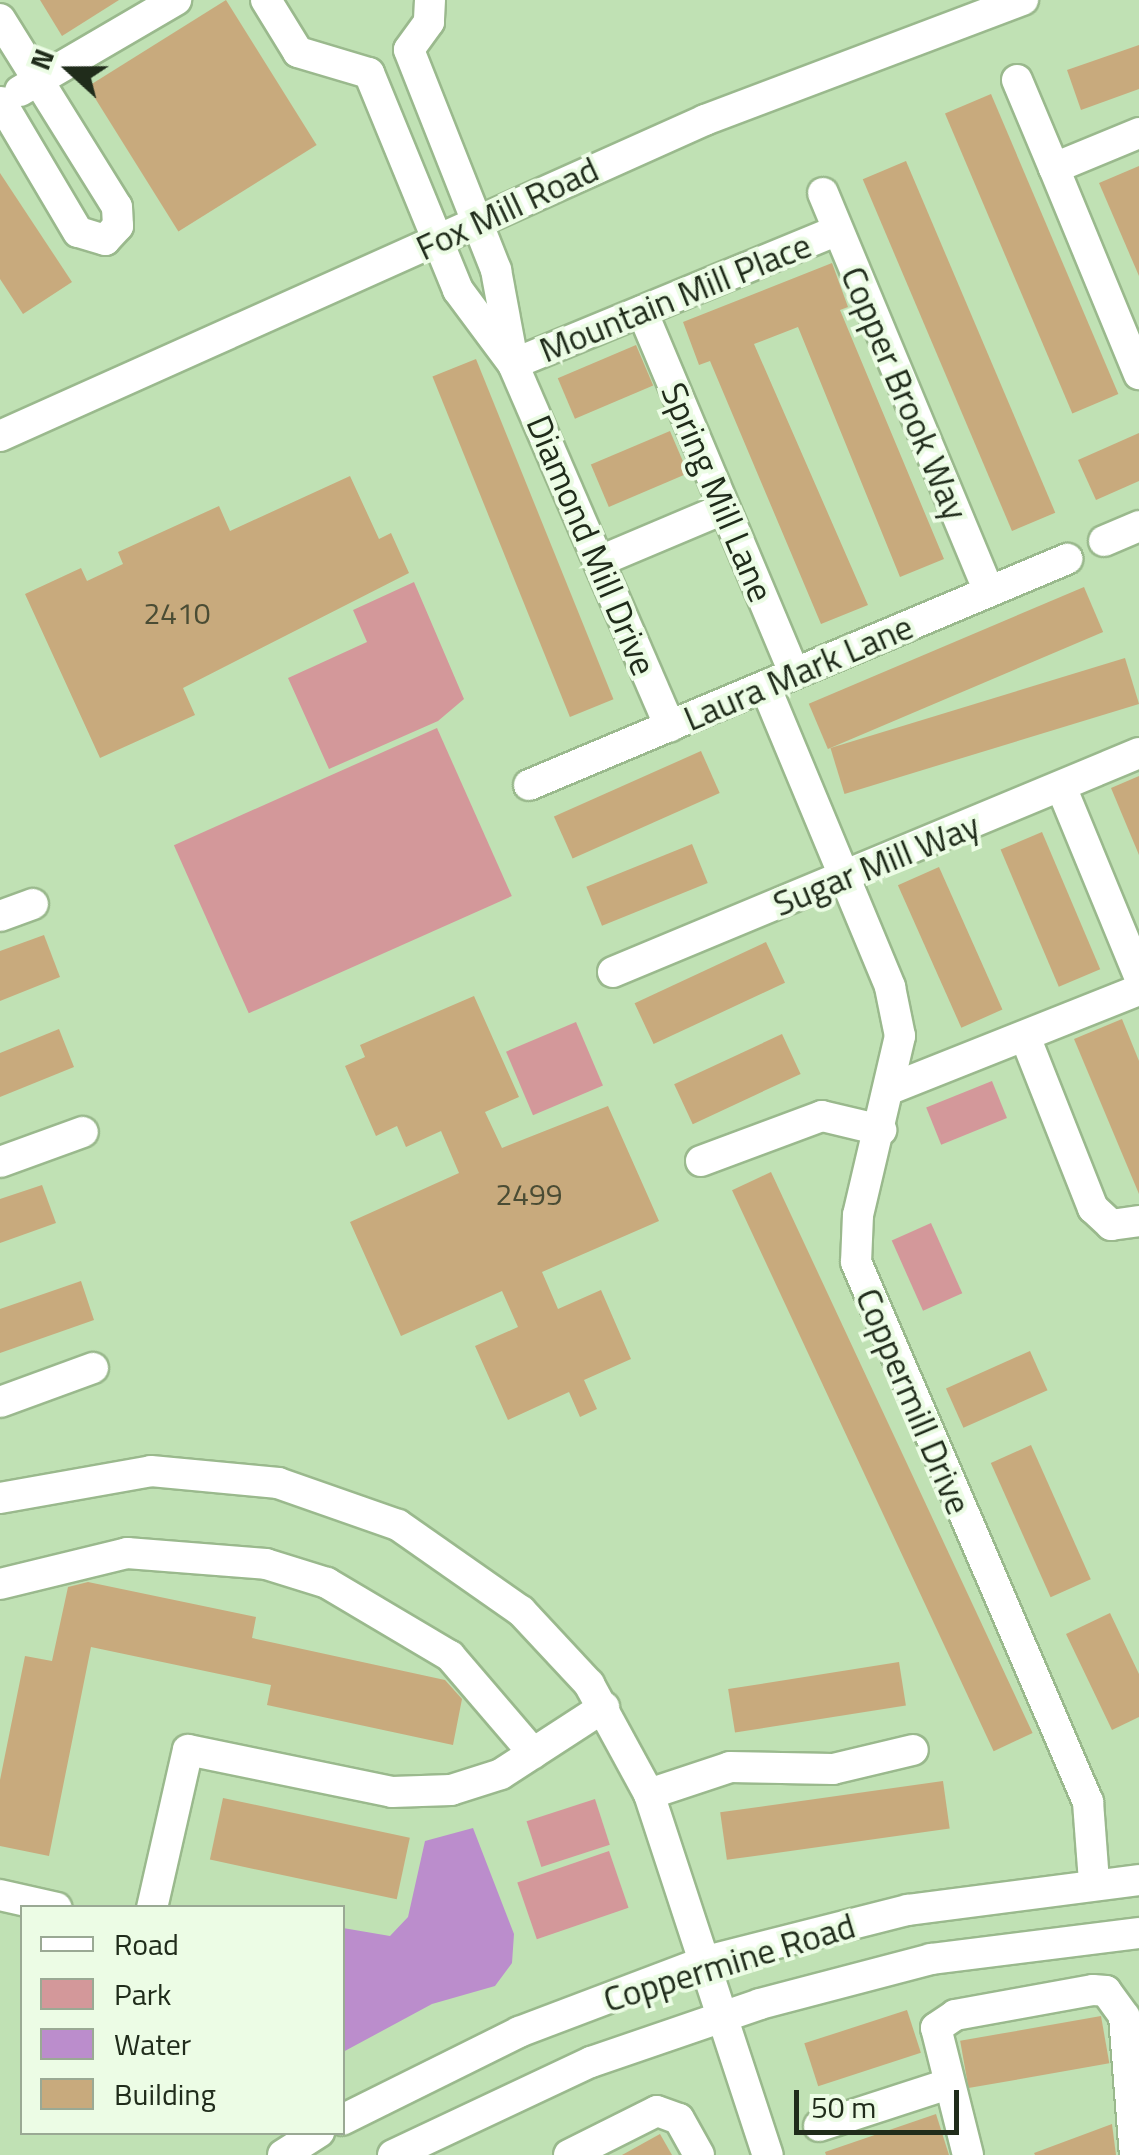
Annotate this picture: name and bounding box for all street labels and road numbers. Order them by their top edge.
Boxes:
street label: Fox Mill Road [409,148,605,268]
street label: Mountain Mill Place [533,223,817,371]
street label: Copper Brook Way [833,260,977,526]
street label: Spring Mill Lane [653,376,783,608]
street label: Diamond Mill Drive [518,409,666,681]
street label: Laura Mark Lane [677,605,919,739]
street label: Sugar Mill Way [767,804,985,924]
street label: Coppermill Drive [848,1282,980,1520]
street label: Coppermine Road [598,1904,860,2020]

